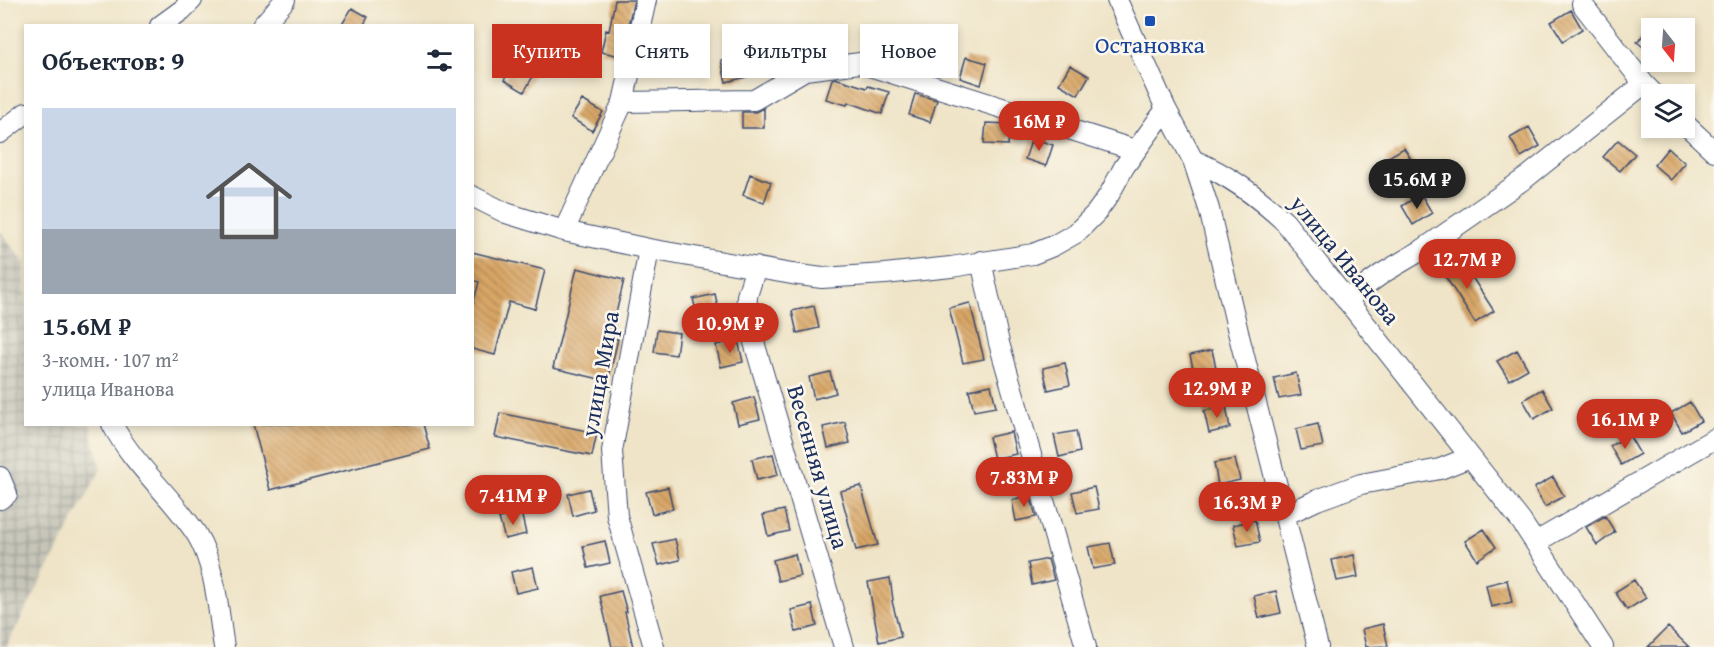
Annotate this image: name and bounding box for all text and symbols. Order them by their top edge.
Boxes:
marker: Остановка [1143,14,1157,28]
north arrow [1641,18,1695,72]
map controls [1641,18,1695,138]
chip: Купить [492,24,602,78]
chip: Снять [614,24,710,78]
chip: Фильтры [722,24,848,78]
chip: Новое [860,24,958,78]
place label: Остановка [1095,27,1206,62]
text: Объектов: 9 [42,41,185,80]
icon: filters [423,44,456,77]
button: layers [1641,84,1695,138]
pin: 16M ₽ [997,101,1081,152]
text: 16M ₽ [1013,106,1065,135]
icon: home [195,147,303,255]
pin: 15.6M ₽ [1362,159,1472,210]
text: 15.6M ₽ [1383,164,1451,193]
street label: улица Иванова [1281,186,1409,333]
pin: 12.7M ₽ [1412,239,1522,290]
text: 12.7M ₽ [1433,244,1501,273]
pin: 10.9M ₽ [675,303,785,354]
text: 15.6M ₽ [42,306,131,345]
street label: улица Мира [571,308,628,441]
text: 10.9M ₽ [696,308,764,337]
text: 3-комн. · 107 m² [42,345,178,374]
pin: 12.9M ₽ [1162,368,1272,419]
text: 12.9M ₽ [1183,373,1251,402]
text: улица Иванова [42,374,174,403]
street label: Весенняя улица [778,381,859,553]
pin: 16.1M ₽ [1570,399,1680,450]
text: 16.1M ₽ [1591,404,1659,433]
pin: 7.83M ₽ [969,457,1079,508]
text: 7.83M ₽ [990,462,1058,491]
pin: 7.41M ₽ [458,475,568,526]
text: 7.41M ₽ [479,480,547,509]
pin: 16.3M ₽ [1192,482,1302,533]
text: 16.3M ₽ [1213,487,1281,516]

